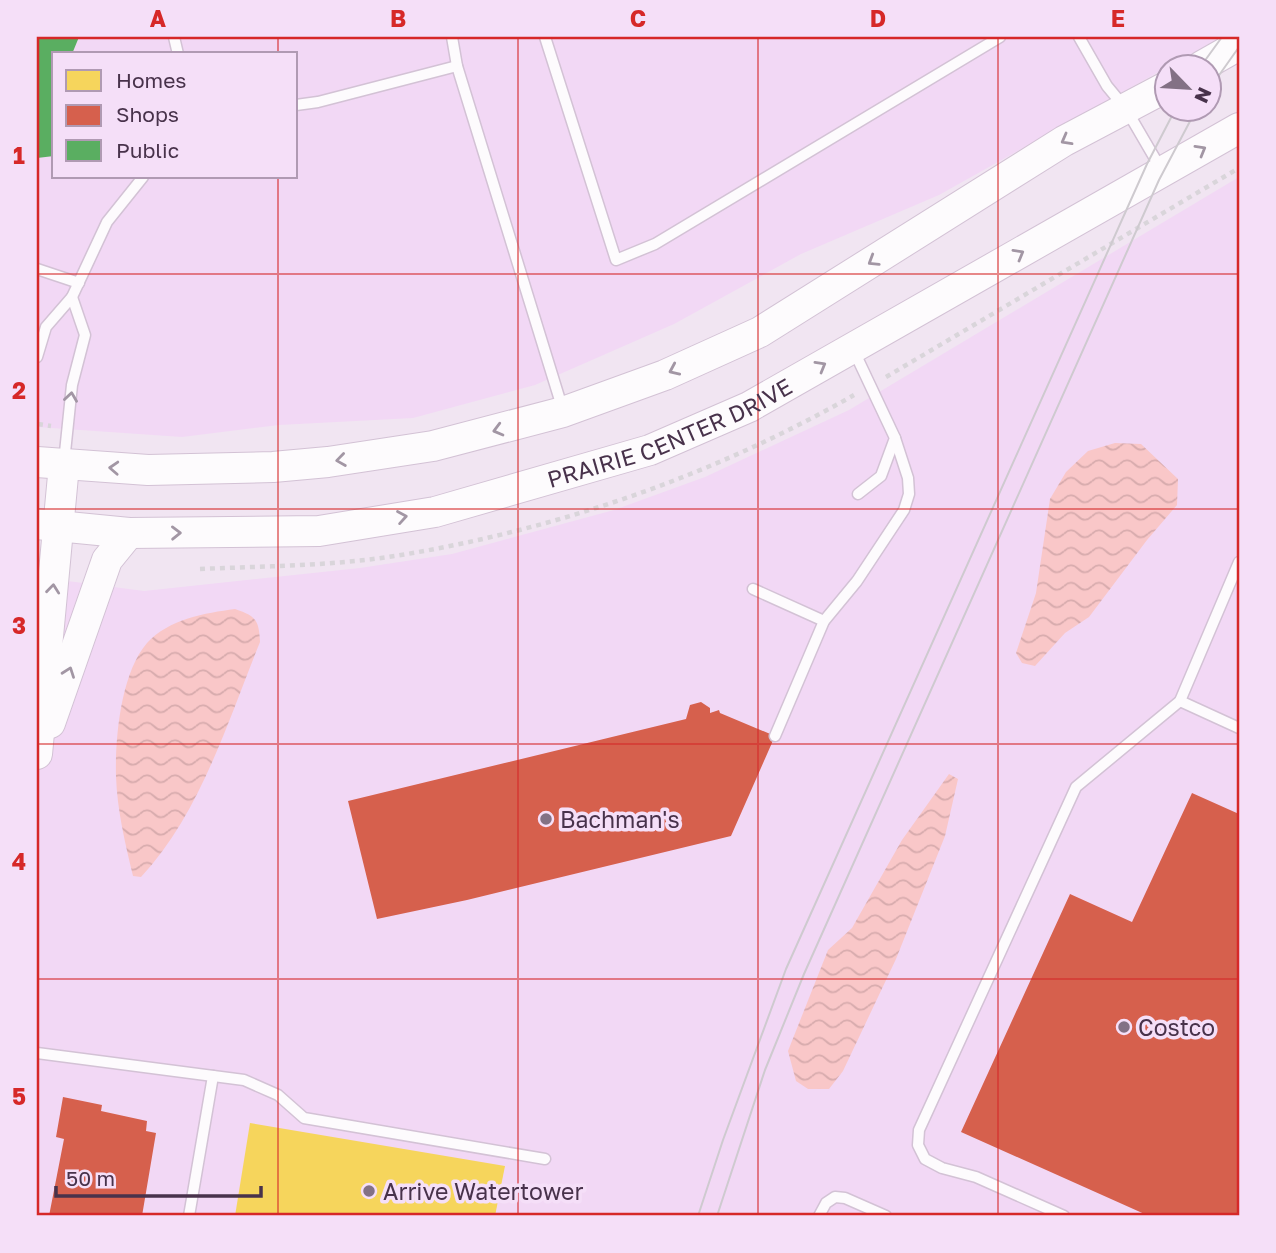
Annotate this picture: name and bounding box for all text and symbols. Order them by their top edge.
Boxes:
text: A [150,4,167,32]
text: B [390,4,406,32]
text: C [630,4,646,32]
text: D [870,4,886,32]
text: E [1111,4,1125,32]
legend [52,52,298,178]
north arrow [1154,52,1224,122]
text: Homes [116,67,186,93]
text: N [1190,84,1217,107]
text: Shops [116,101,179,127]
one-way arrow [1061,132,1073,145]
text: Public [116,137,179,163]
text: 1 [13,141,25,169]
one-way arrow [1194,145,1206,158]
one-way arrow [1012,249,1024,262]
one-way arrow [868,252,881,265]
one-way arrow [814,361,827,374]
one-way arrow [669,362,681,376]
street label: PRAIRIE CENTER DRIVE [544,372,797,493]
text: 2 [12,376,26,404]
one-way arrow [63,391,78,403]
one-way arrow [492,422,504,436]
one-way arrow [335,452,347,467]
one-way arrow [108,461,119,476]
one-way arrow [396,510,408,525]
one-way arrow [171,525,181,541]
one-way arrow [45,583,60,594]
text: 3 [12,611,26,639]
one-way arrow [61,667,75,679]
place label: Bachman's [560,805,680,833]
marker: Bachman's [538,811,554,827]
text: 4 [12,847,26,875]
place label: Costco [1138,1013,1215,1041]
marker: Costco [1116,1019,1132,1035]
text: 5 [12,1082,26,1110]
scale bar [56,1155,261,1199]
text: 50 m [66,1165,115,1191]
place label: Arrive Watertower [383,1177,583,1205]
marker: Arrive Watertower [361,1183,377,1199]

